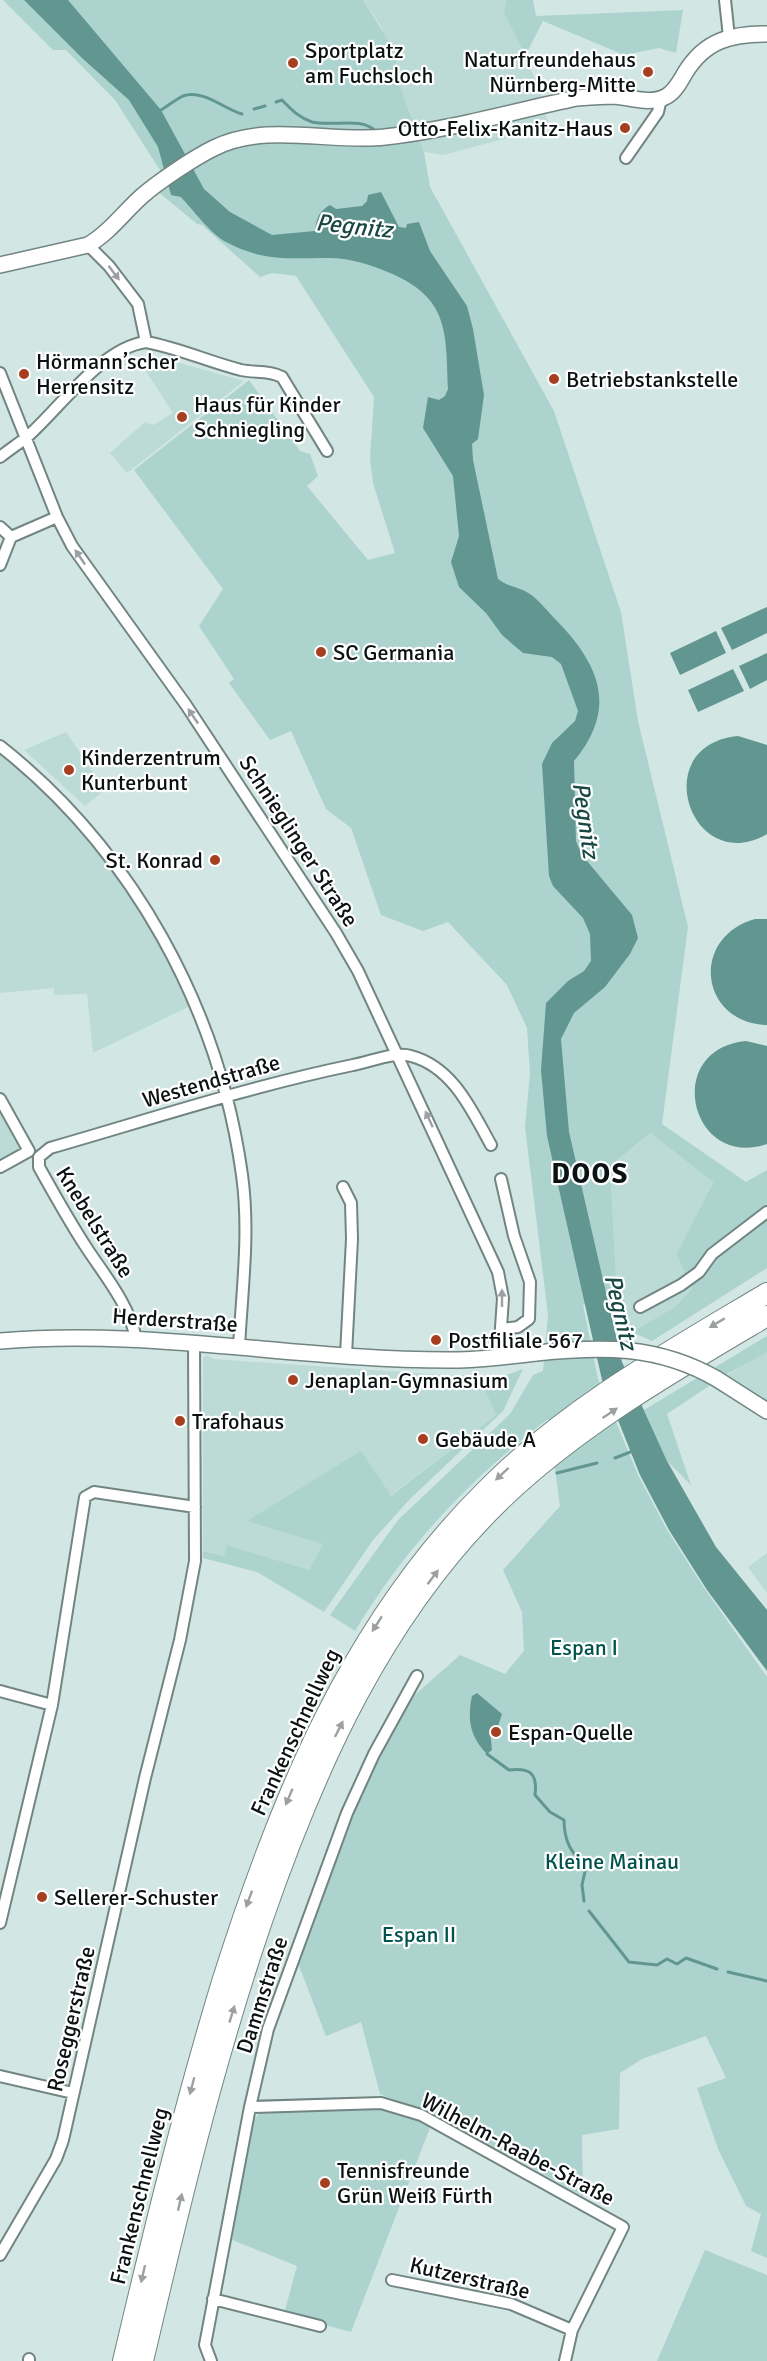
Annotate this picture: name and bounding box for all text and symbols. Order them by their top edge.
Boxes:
place label: Sportplatz am Fuchsloch [305,37,433,89]
place label: Naturfreundehaus Nürnberg-Mitte [464,46,636,98]
marker: Sportplatz am Fuchsloch [286,56,300,70]
marker: Naturfreundehaus Nürnberg-Mitte [641,65,655,79]
place label: Otto-Felix-Kanitz-Haus [398,115,613,142]
marker: Otto-Felix-Kanitz-Haus [618,121,632,135]
water label: Pegnitz [314,207,396,245]
one-way arrow [108,265,121,281]
place label: Hörmann’scher Herrensitz [36,348,178,400]
place label: Betriebstankstelle [566,366,738,393]
marker: Hörmann’scher Herrensitz [17,367,31,381]
marker: Betriebstankstelle [547,372,561,386]
place label: Haus für Kinder Schniegling [194,391,341,443]
marker: Haus für Kinder Schniegling [175,410,189,424]
one-way arrow [74,549,85,565]
place label: SC Germania [333,639,454,666]
marker: SC Germania [314,645,328,659]
one-way arrow [187,708,199,724]
place label: Kinderzentrum Kunterbunt [81,744,221,796]
street label: Schnieglinger Straße [234,750,364,932]
marker: Kinderzentrum Kunterbunt [62,763,76,777]
water label: Pegnitz [566,780,607,862]
place label: St. Konrad [106,847,203,874]
marker: St. Konrad [208,853,222,867]
street label: Westendstraße [139,1048,283,1114]
one-way arrow [424,1110,433,1127]
district label: DOOS [551,1157,629,1191]
street label: Knebelstraße [50,1161,140,1283]
water label: Pegnitz [598,1271,645,1355]
one-way arrow [497,1289,507,1308]
street label: Herderstraße [111,1302,239,1338]
one-way arrow [709,1318,725,1329]
place label: Postfiliale 567 [448,1327,583,1354]
marker: Postfiliale 567 [429,1333,443,1347]
place label: Jenaplan-Gymnasium [305,1367,508,1394]
marker: Jenaplan-Gymnasium [286,1373,300,1387]
one-way arrow [601,1407,617,1419]
place label: Trafohaus [192,1408,284,1435]
marker: Trafohaus [173,1414,187,1428]
place label: Gebäude A [435,1426,536,1453]
marker: Gebäude A [416,1432,430,1446]
one-way arrow [495,1467,509,1481]
one-way arrow [426,1569,438,1584]
one-way arrow [371,1615,383,1631]
park label: Espan I [550,1634,618,1661]
street label: Frankenschnellweg [244,1644,346,1820]
place label: Espan-Quelle [508,1719,633,1746]
one-way arrow [335,1721,344,1738]
marker: Espan-Quelle [489,1725,503,1739]
one-way arrow [283,1788,293,1806]
park label: Kleine Mainau [545,1848,679,1875]
place label: Sellerer-Schuster [54,1884,218,1911]
marker: Sellerer-Schuster [35,1890,49,1904]
one-way arrow [244,1890,254,1908]
park label: Espan II [382,1921,456,1948]
street label: Dammstraße [230,1933,294,2057]
street label: Roseggerstraße [41,1944,101,2094]
one-way arrow [228,2005,237,2023]
one-way arrow [186,2076,196,2095]
street label: Wilhelm-Raabe-Straße [417,2087,619,2211]
street label: Frankenschnellweg [104,2105,174,2287]
place label: Tennisfreunde Grün Weiß Fürth [337,2157,493,2209]
marker: Tennisfreunde Grün Weiß Fürth [318,2176,332,2190]
one-way arrow [176,2193,186,2211]
street label: Kutzerstraße [407,2251,533,2305]
one-way arrow [138,2265,148,2284]

